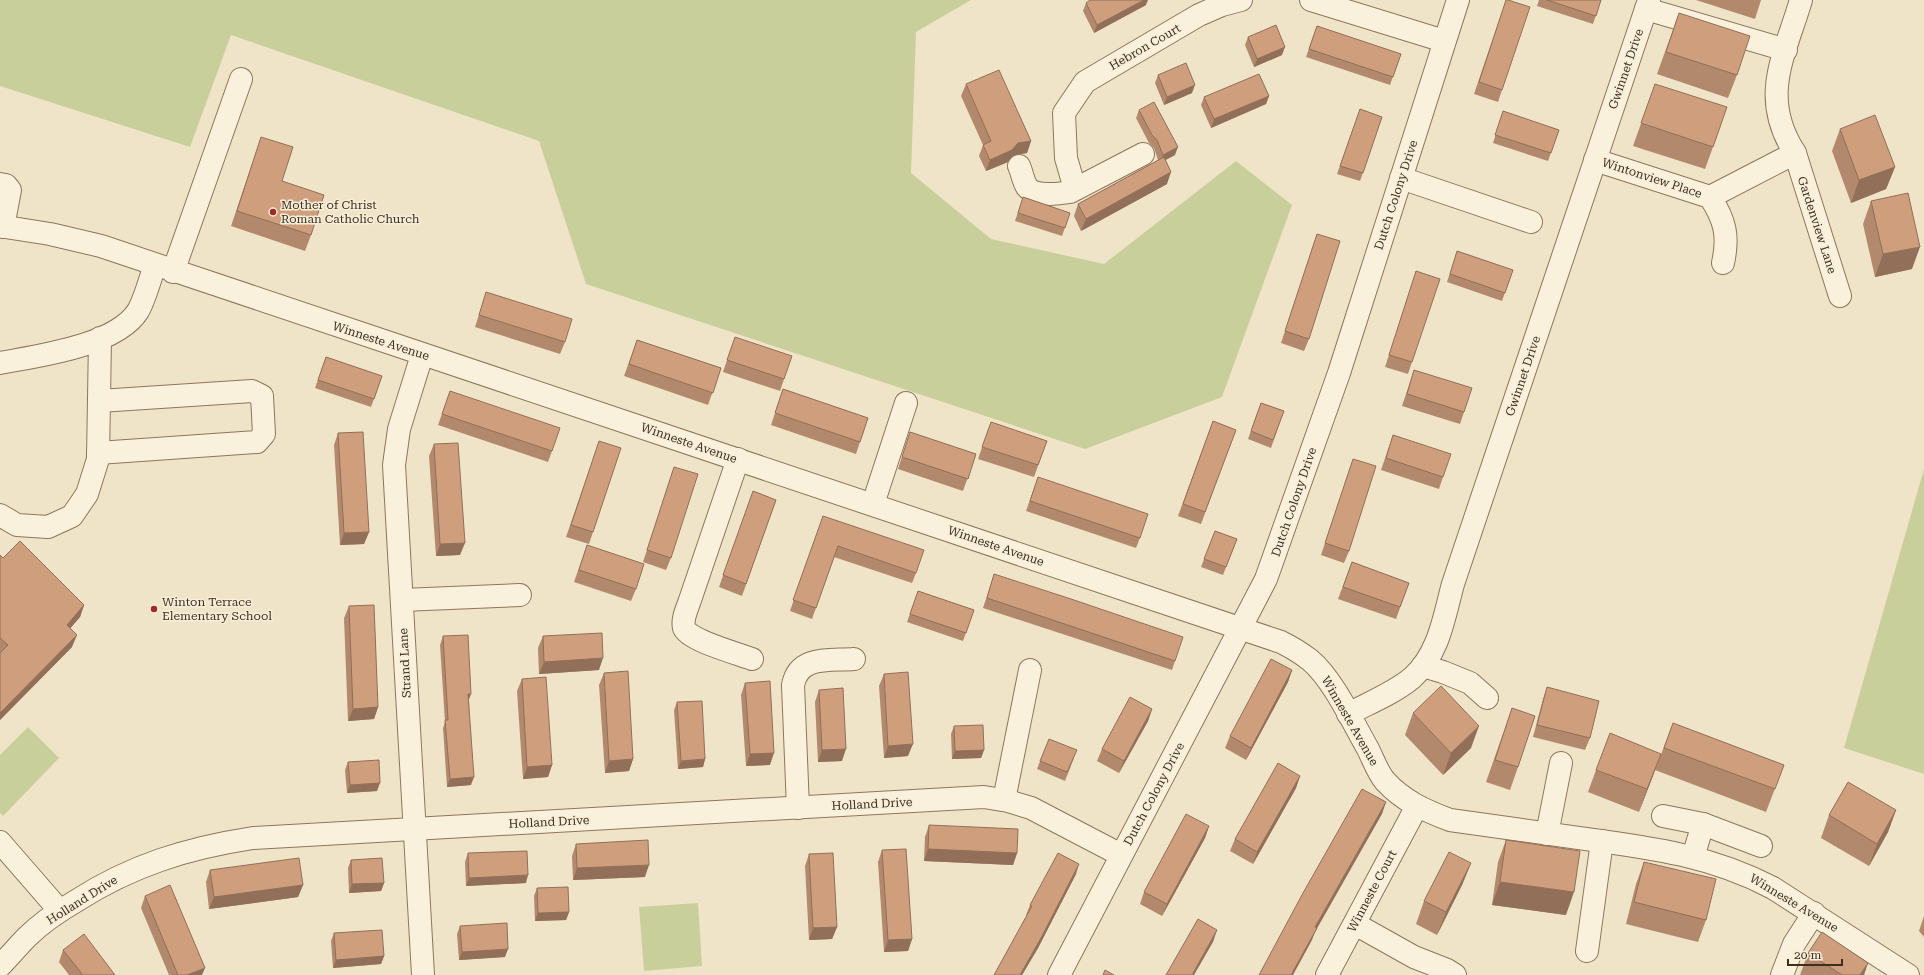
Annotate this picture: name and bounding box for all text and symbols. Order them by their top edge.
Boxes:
street label: Hebron Court [1107,21,1184,73]
street label: Gwinnet Drive [1606,27,1646,111]
street label: Dutch Colony Drive [1372,138,1421,252]
street label: Wintonview Place [1600,155,1704,201]
street label: Gardenview Lane [1795,175,1839,276]
place label: Mother of Christ Roman Catholic Church [281,198,420,226]
marker: Mother of Christ Roman Catholic Church [268,207,278,217]
street label: Winneste Avenue [331,319,431,363]
street label: Gwinnet Drive [1503,334,1543,418]
street label: Winneste Avenue [639,420,739,466]
street label: Dutch Colony Drive [1269,445,1319,559]
street label: Winneste Avenue [946,523,1046,569]
place label: Winton Terrace Elementary School [162,595,272,623]
marker: Winton Terrace Elementary School [149,604,159,614]
street label: Strand Lane [396,627,414,698]
street label: Winneste Avenue [1319,674,1381,768]
street label: Dutch Colony Drive [1121,740,1187,848]
street label: Holland Drive [831,795,913,813]
street label: Holland Drive [508,813,590,831]
street label: Winneste Court [1344,847,1400,934]
street label: Winneste Avenue [1747,871,1841,935]
street label: Holland Drive [44,872,120,927]
scale bar [1788,941,1842,967]
text: 20 m [1794,948,1821,962]

